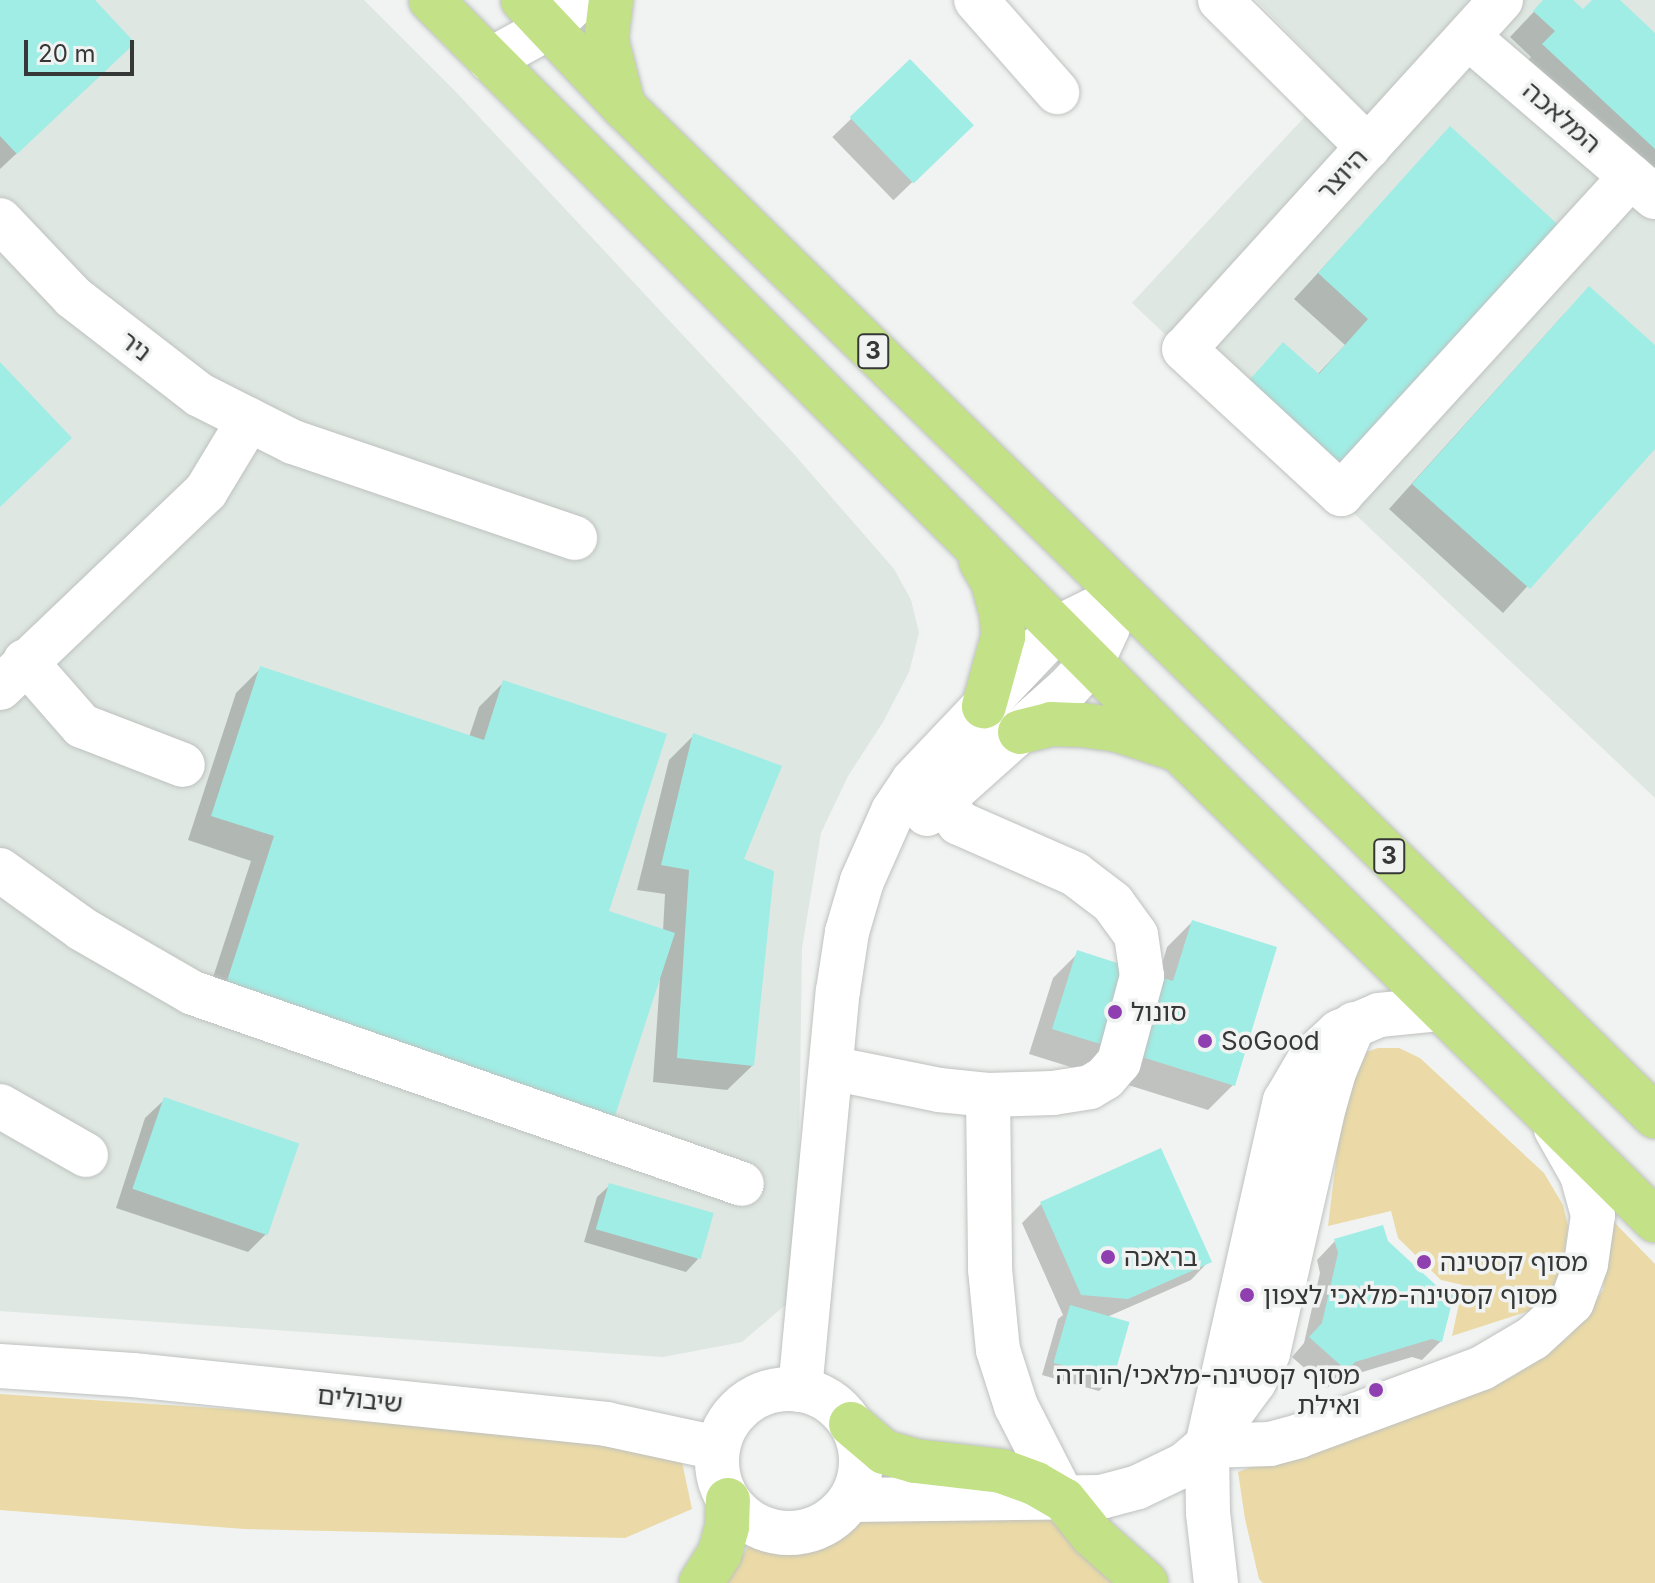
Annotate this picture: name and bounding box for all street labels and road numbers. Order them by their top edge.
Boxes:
street label: המלאכה [1517,75,1607,159]
street label: היוצר [1310,141,1374,207]
street label: ניר [114,324,158,368]
road number: 3 [857,331,889,371]
road number: 3 [1373,836,1405,876]
street label: שיבולים [316,1379,404,1419]

